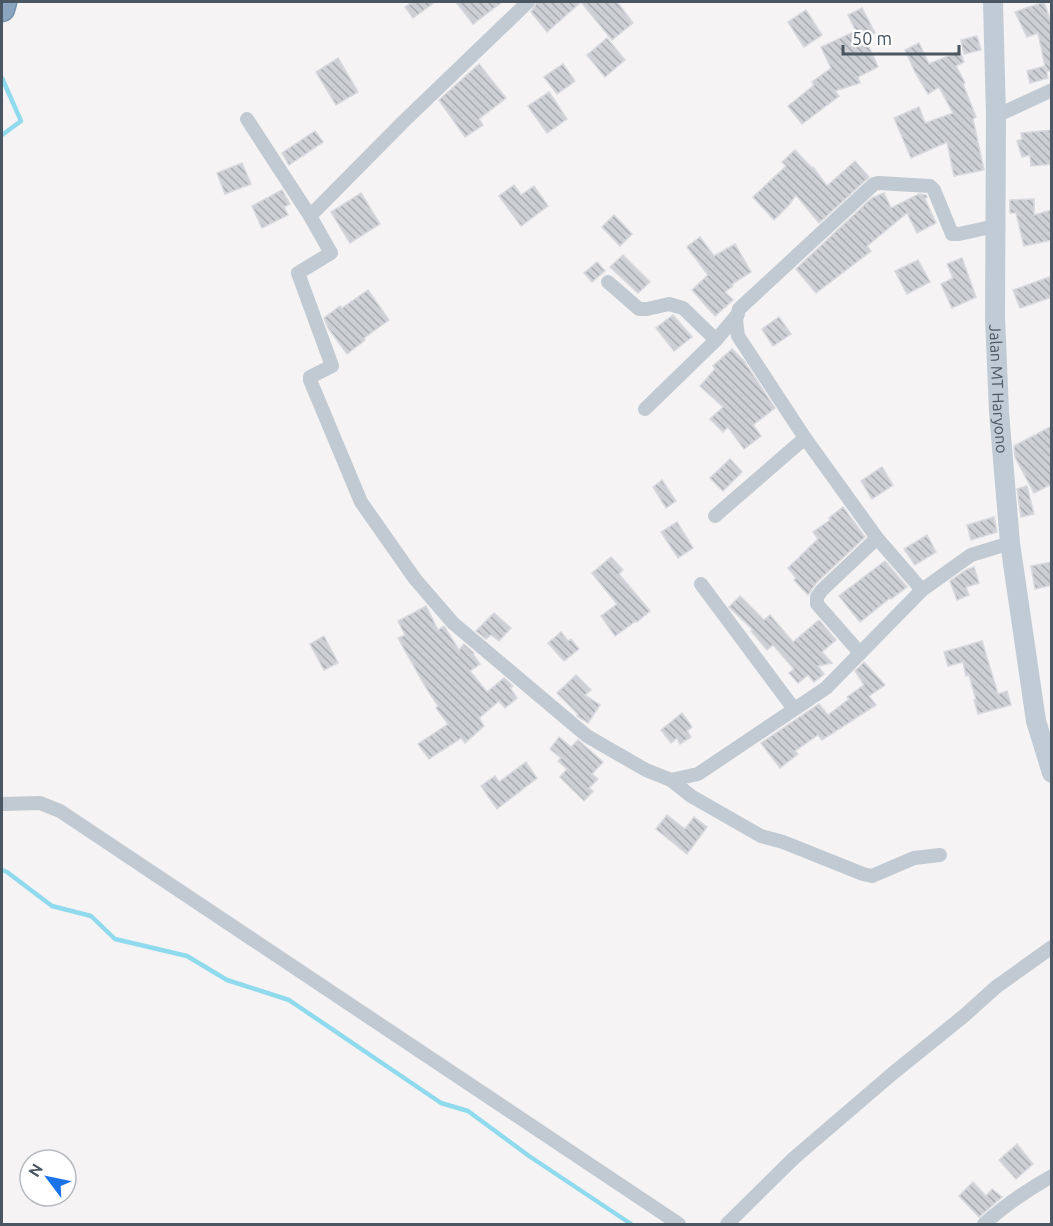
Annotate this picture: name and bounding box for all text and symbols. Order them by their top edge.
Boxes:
scale bar [843,18,958,56]
text: 50 m [852,28,892,48]
street label: Jalan MT Haryono [986,324,1011,454]
north arrow [18,1148,78,1208]
text: N [24,1160,46,1180]

